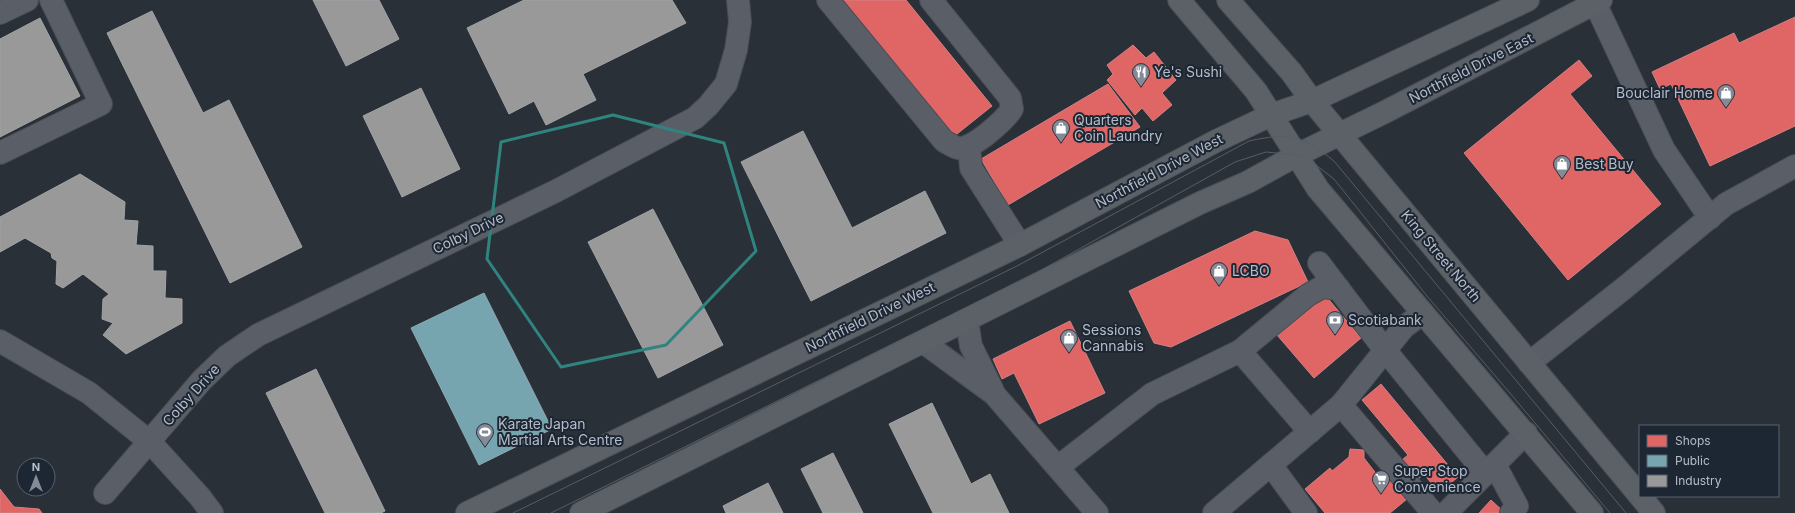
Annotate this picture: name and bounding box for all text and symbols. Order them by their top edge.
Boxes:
street label: Northfield Drive East [1406,29,1536,106]
restaurant icon: Ye's Sushi [1131,62,1151,87]
place label: Ye's Sushi [1154,63,1222,80]
shop icon: Bouclair Home [1716,83,1736,108]
place label: Bouclair Home [1616,84,1713,101]
place label: Quarters Coin Laundry [1074,111,1163,144]
shop icon: Quarters Coin Laundry [1051,118,1071,143]
street label: Northfield Drive West [1092,130,1226,211]
shop icon: Best Buy [1552,154,1572,179]
place label: Best Buy [1575,155,1634,172]
street label: King Street North [1398,206,1485,305]
street label: Colby Drive [430,208,506,257]
shop icon: LCBO [1209,261,1229,286]
place label: LCBO [1232,262,1270,279]
street label: Northfield Drive West [802,278,938,355]
bank icon: Scotiabank [1325,310,1345,335]
place label: Scotiabank [1348,311,1422,328]
place label: Sessions Cannabis [1082,321,1144,354]
shop icon: Sessions Cannabis [1059,328,1079,353]
street label: Colby Drive [159,360,223,429]
place label: Karate Japan Martial Arts Centre [498,415,623,448]
sports icon: Karate Japan Martial Arts Centre [475,422,495,447]
legend [1639,425,1779,497]
text: Shops [1675,433,1711,448]
text: Public [1675,453,1710,468]
north arrow [16,457,56,497]
text: N [32,460,40,474]
place label: Super Stop Convenience [1394,462,1481,495]
supermarket icon: Super Stop Convenience [1371,469,1391,494]
text: Industry [1675,473,1722,488]

